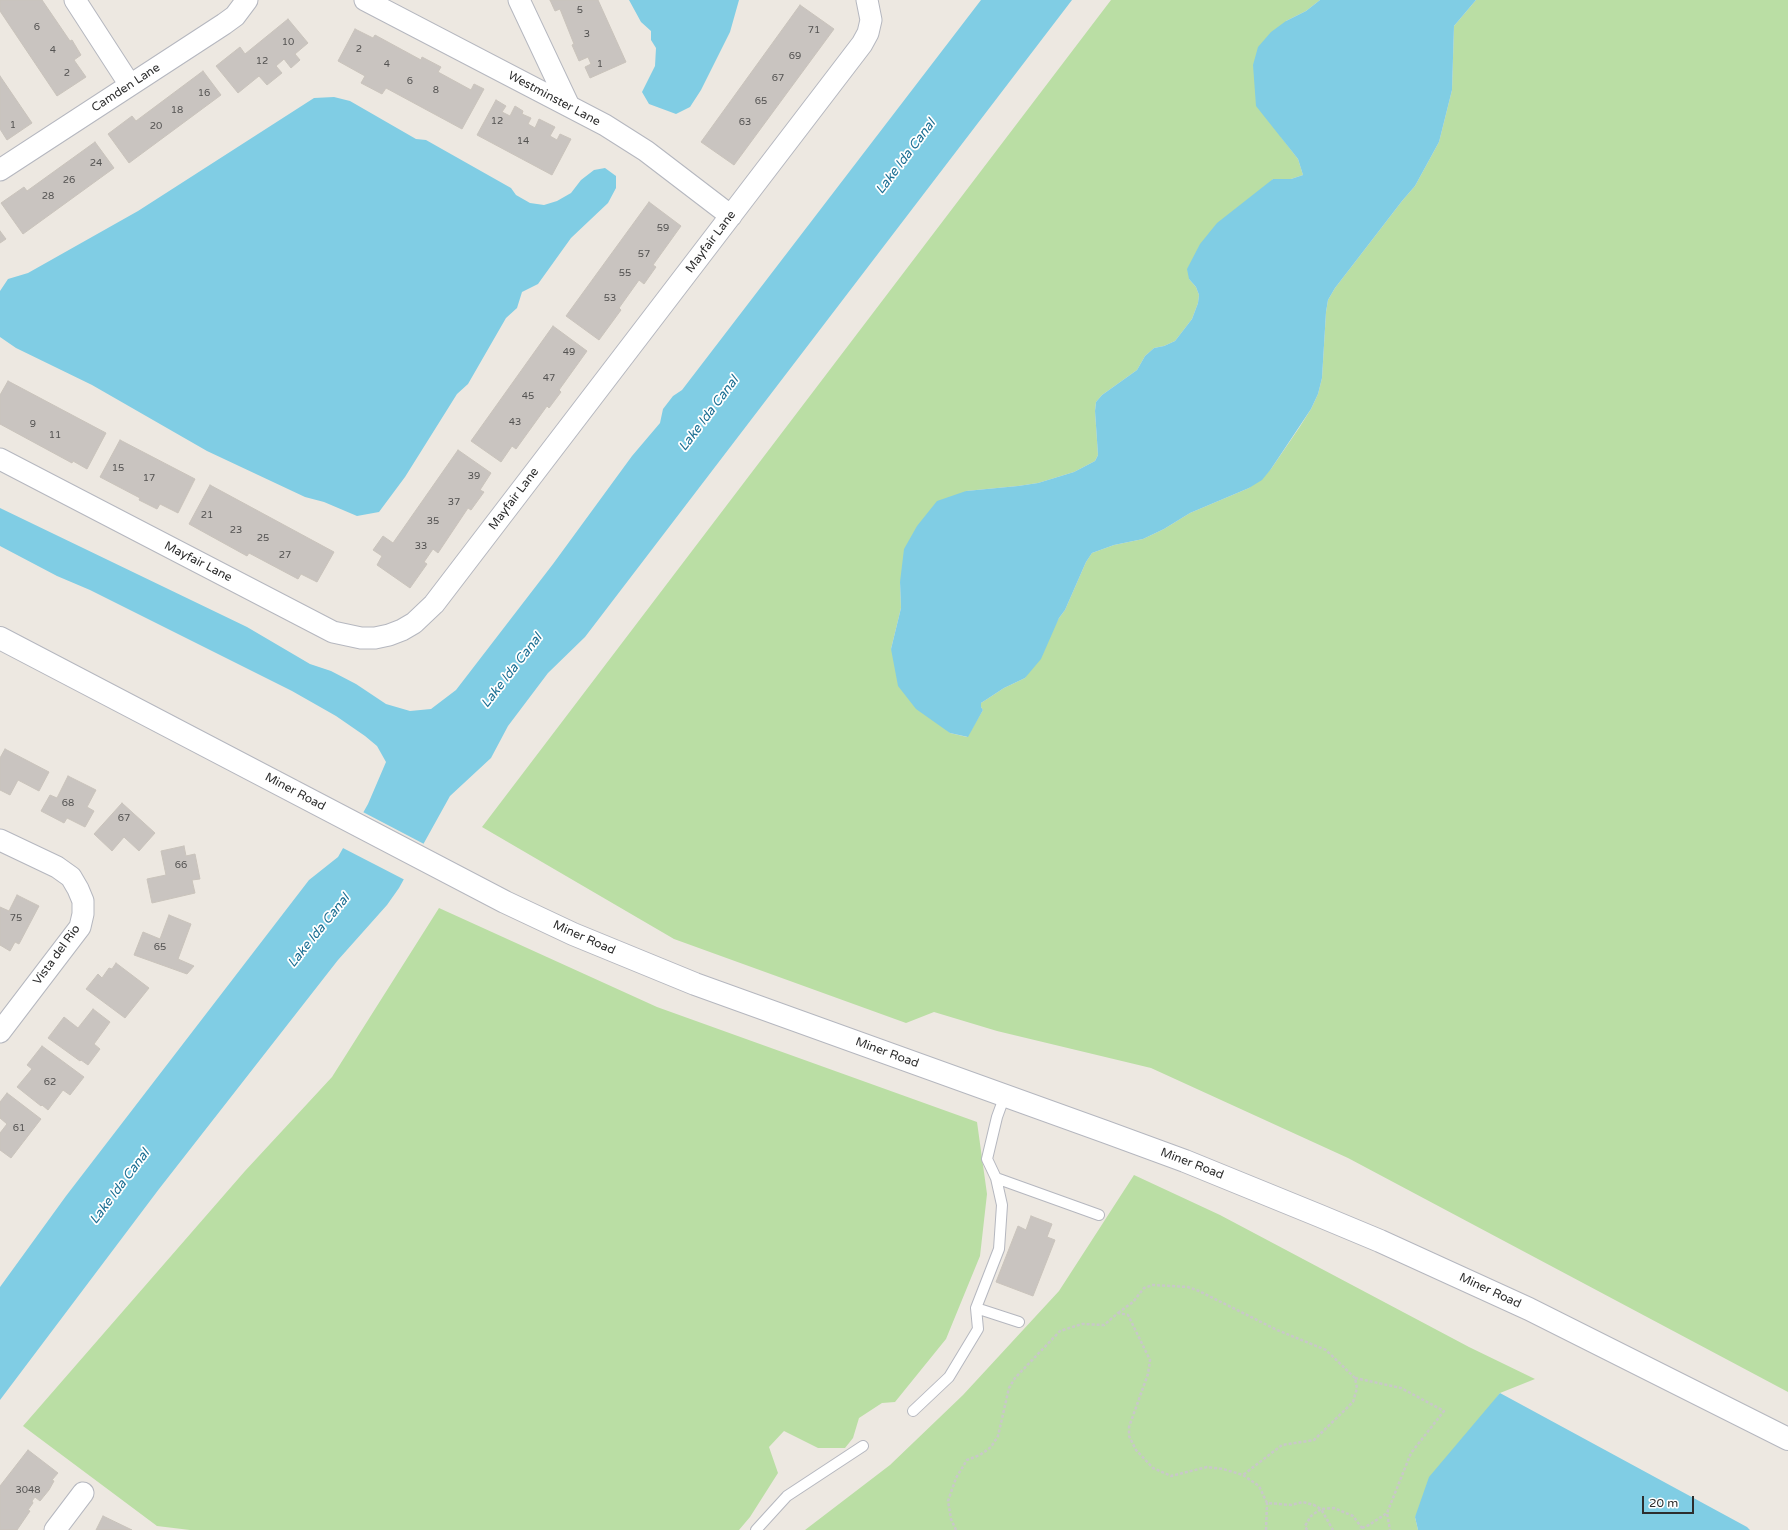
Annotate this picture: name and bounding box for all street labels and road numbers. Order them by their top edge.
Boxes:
street label: Camden Lane [89,61,163,115]
street label: Westminster Lane [505,69,603,129]
street label: Mayfair Lane [683,208,739,276]
street label: Mayfair Lane [486,465,542,533]
street label: Mayfair Lane [162,539,234,585]
street label: Miner Road [262,770,328,814]
street label: Miner Road [551,918,617,958]
street label: Vista del Rio [30,922,84,988]
street label: Miner Road [853,1035,921,1071]
street label: Miner Road [1158,1145,1226,1183]
street label: Miner Road [1457,1270,1523,1312]

